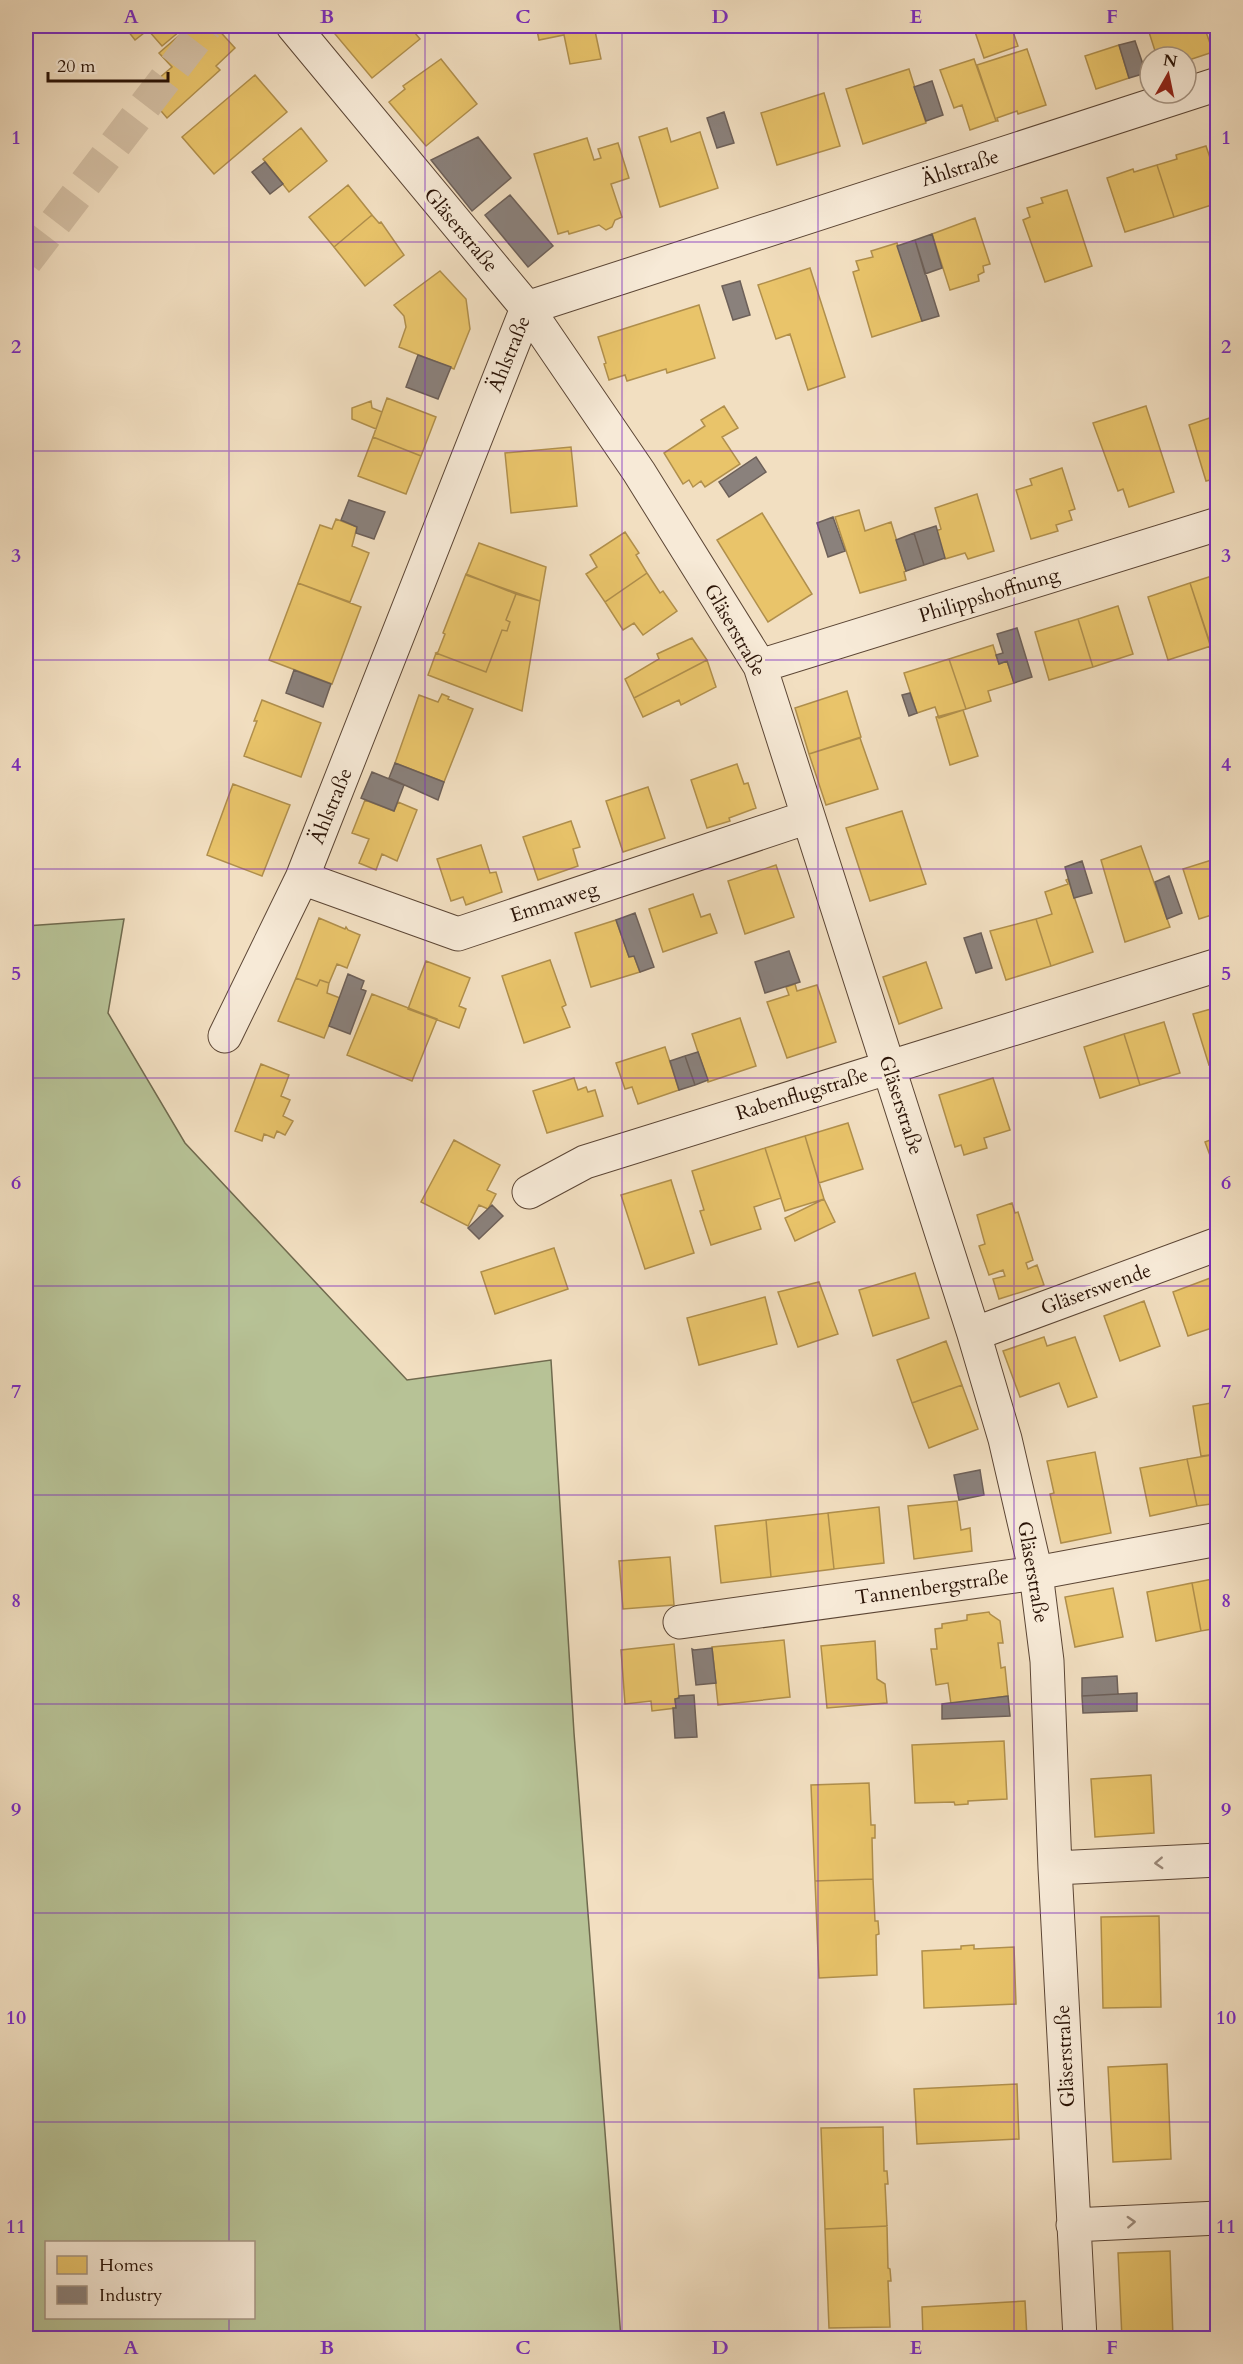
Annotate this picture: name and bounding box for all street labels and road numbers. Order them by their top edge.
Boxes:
street label: Ählstraße [918,143,1002,193]
street label: Gläserstraße [418,182,504,278]
street label: Ählstraße [481,312,537,396]
street label: Philippshoffnung [915,561,1063,629]
street label: Gläserstraße [698,579,772,681]
street label: Ählstraße [303,764,359,848]
street label: Emmaweg [506,875,602,929]
street label: Gläserstraße [872,1052,930,1158]
street label: Rabenflugstraße [732,1061,872,1127]
street label: Gläserswende [1037,1257,1155,1321]
street label: Gläserstraße [1011,1519,1055,1625]
street label: Tannenbergstraße [853,1563,1011,1611]
street label: Gläserstraße [1049,2004,1081,2108]

